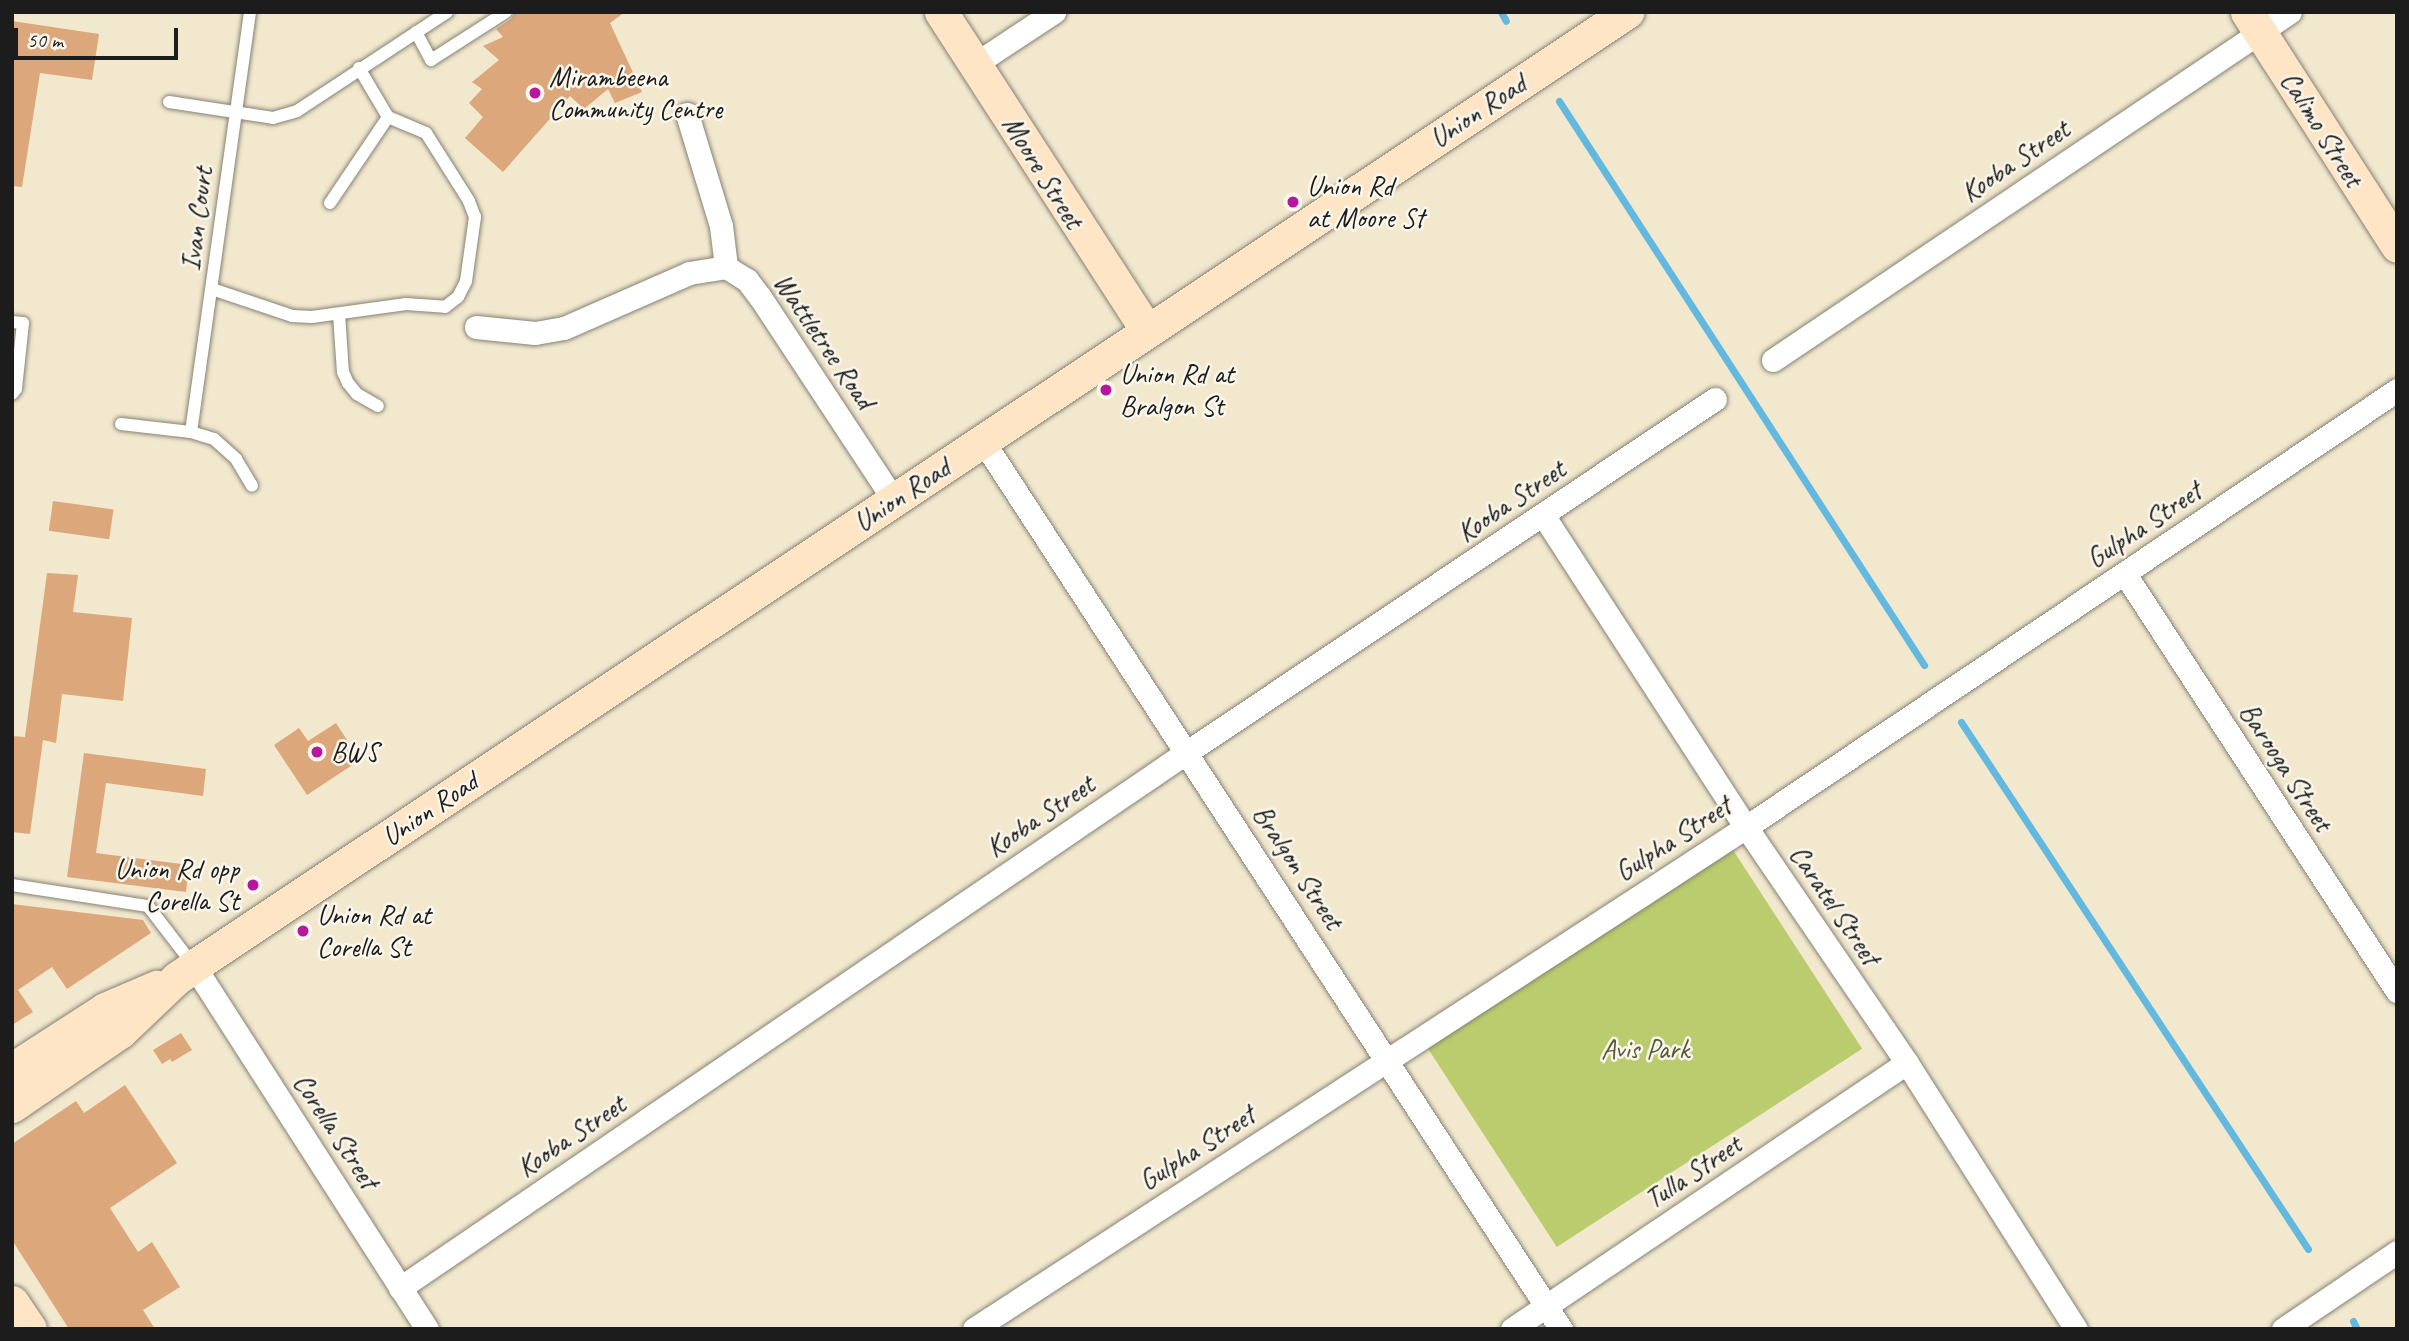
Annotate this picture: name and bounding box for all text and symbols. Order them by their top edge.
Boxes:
scale bar [18,14,182,58]
text: 50 m [27,27,63,53]
place label: Mirambeena Community Centre [549,60,722,126]
street label: Calimo Street [2273,65,2371,193]
street label: Union Road [1424,67,1532,155]
marker: Mirambeena Community Centre [527,85,543,101]
street label: Moore Street [995,109,1091,235]
street label: Kooba Street [1954,112,2076,210]
street label: Ivan Court [174,165,220,273]
place label: Union Rd at Moore St [1307,169,1425,235]
marker: Union Rd at Moore St [1285,194,1301,210]
street label: Wattletree Road [766,267,882,415]
place label: Union Rd at Bralgon St [1120,357,1235,423]
marker: Union Rd at Bralgon St [1098,382,1114,398]
street label: Union Road [848,451,956,539]
street label: Kooba Street [1450,452,1572,550]
street label: Gulpha Street [2080,474,2208,576]
street label: Barooga Street [2232,696,2340,838]
place label: BWS [331,735,378,769]
marker: BWS [309,744,325,760]
street label: Union Road [376,765,484,853]
street label: Kooba Street [979,767,1101,865]
street label: Gulpha Street [1609,789,1737,889]
street label: Bralgon Street [1245,798,1351,936]
street label: Caratel Street [1783,839,1887,971]
place label: Union Rd opp Corella St [115,852,239,918]
marker: Union Rd opp Corella St [245,877,261,893]
place label: Union Rd at Corella St [317,898,432,964]
marker: Union Rd at Corella St [295,923,311,939]
park label: Avis Park [1600,1032,1690,1066]
street label: Corella Street [286,1067,386,1195]
street label: Kooba Street [510,1087,632,1185]
street label: Gulpha Street [1133,1098,1261,1198]
street label: Tulla Street [1638,1127,1748,1217]

